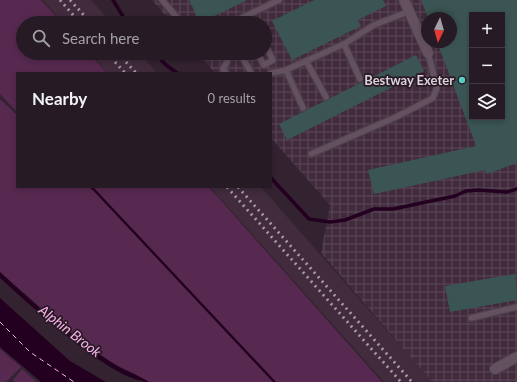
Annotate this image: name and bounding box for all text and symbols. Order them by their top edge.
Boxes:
north arrow [421,12,457,48]
map controls [469,12,505,120]
button: + [469,12,505,48]
search box [16,16,272,60]
icon: search [30,27,52,49]
text: Search here [62,29,139,47]
button: − [469,48,505,84]
place label: Bestway Exeter [364,72,454,88]
marker: Bestway Exeter [457,75,467,85]
button: layers [469,84,505,120]
text: Nearby [32,88,87,109]
text: 0 results [208,90,256,106]
water label: Alphin Brook [35,300,105,361]

